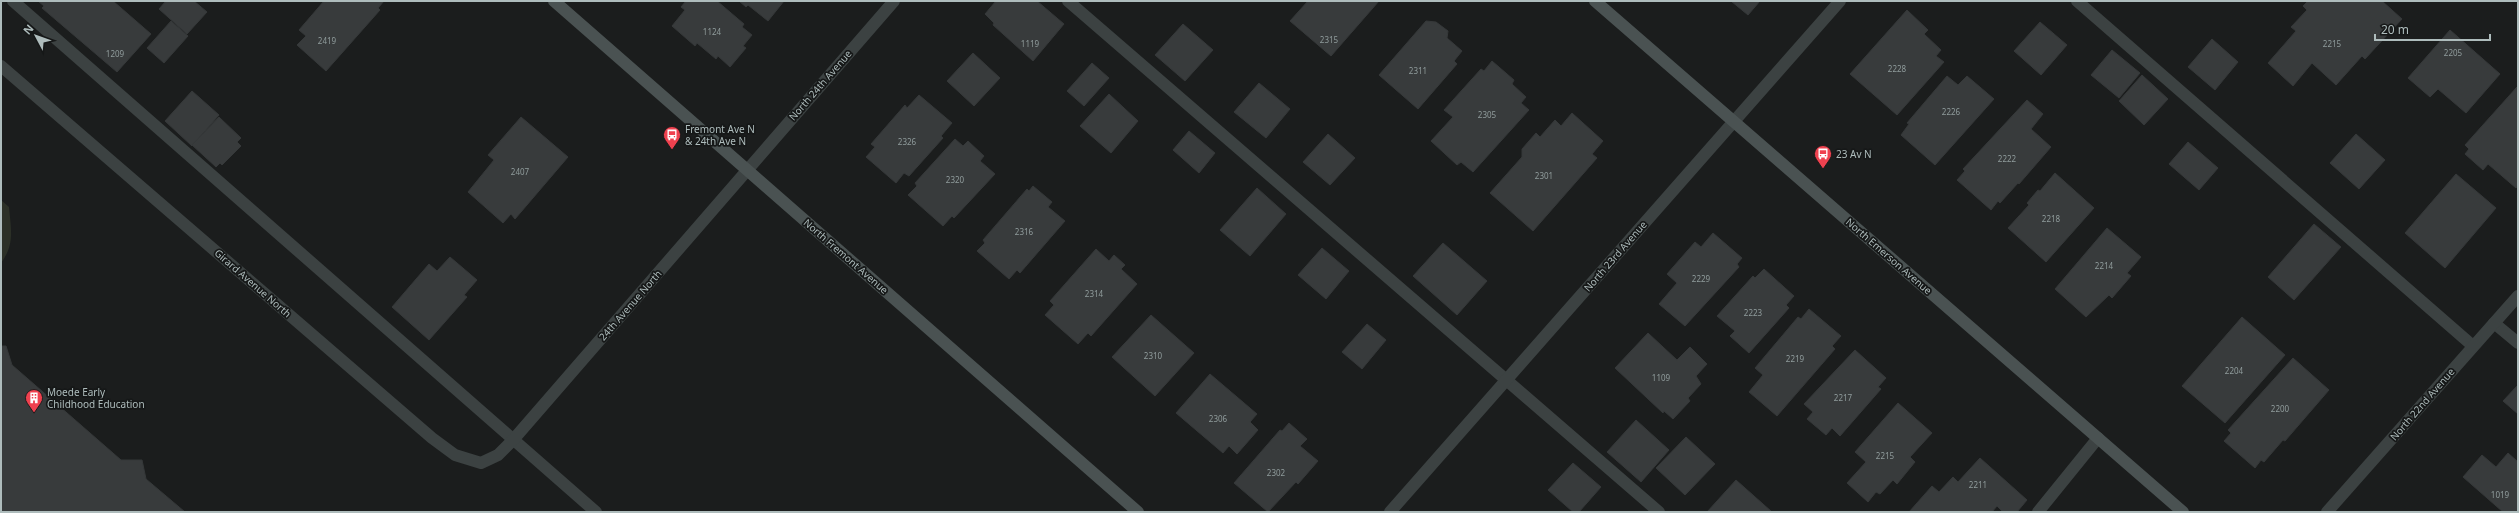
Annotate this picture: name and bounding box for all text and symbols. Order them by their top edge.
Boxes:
north arrow [16,16,56,56]
scale bar [2375,16,2490,42]
text: N [19,21,37,37]
text: 20 m [2381,21,2409,38]
house number: 1124 [703,26,722,37]
house number: 2315 [1320,34,1339,45]
house number: 2419 [318,35,337,46]
house number: 1119 [1021,38,1040,49]
house number: 2215 [2323,38,2342,49]
street label: North 24th Avenue [785,47,855,123]
house number: 2205 [2444,47,2463,58]
house number: 1209 [106,48,125,59]
house number: 2228 [1888,63,1907,74]
house number: 2311 [1409,65,1427,76]
house number: 2226 [1942,106,1961,117]
house number: 2305 [1478,109,1497,120]
place label: Fremont Ave N & 24th Ave N [685,122,755,148]
bus stop icon: Fremont Ave N & 24th Ave N [662,125,682,150]
house number: 2326 [898,136,917,147]
bus stop icon: 23 Av N [1813,144,1833,169]
place label: 23 Av N [1836,147,1872,161]
house number: 2222 [1998,153,2017,164]
house number: 2407 [511,166,530,177]
house number: 2301 [1535,170,1553,181]
house number: 2320 [946,174,965,185]
house number: 2218 [2042,213,2061,224]
street label: North Fremont Avenue [801,215,892,297]
street label: North Emerson Avenue [1843,215,1935,297]
street label: North 23rd Avenue [1580,217,1650,294]
house number: 2316 [1015,226,1034,237]
street label: Girard Avenue North [212,246,294,320]
house number: 2214 [2095,260,2114,271]
street label: 24th Avenue North [595,267,665,343]
house number: 2229 [1692,273,1711,284]
house number: 2314 [1085,288,1104,299]
house number: 2223 [1744,307,1763,318]
house number: 2310 [1144,350,1163,361]
house number: 2219 [1786,353,1805,364]
house number: 2204 [2225,365,2244,376]
street label: North 22nd Avenue [2387,365,2458,443]
house number: 1109 [1652,372,1671,383]
place label: Moede Early Childhood Education [47,385,145,411]
building icon: Moede Early Childhood Education [24,388,44,413]
house number: 2217 [1834,392,1853,403]
house number: 2200 [2271,403,2290,414]
house number: 2306 [1209,413,1228,424]
house number: 2215 [1876,450,1895,461]
house number: 2302 [1267,467,1286,478]
house number: 2211 [1969,479,1987,490]
house number: 1019 [2491,489,2510,500]

